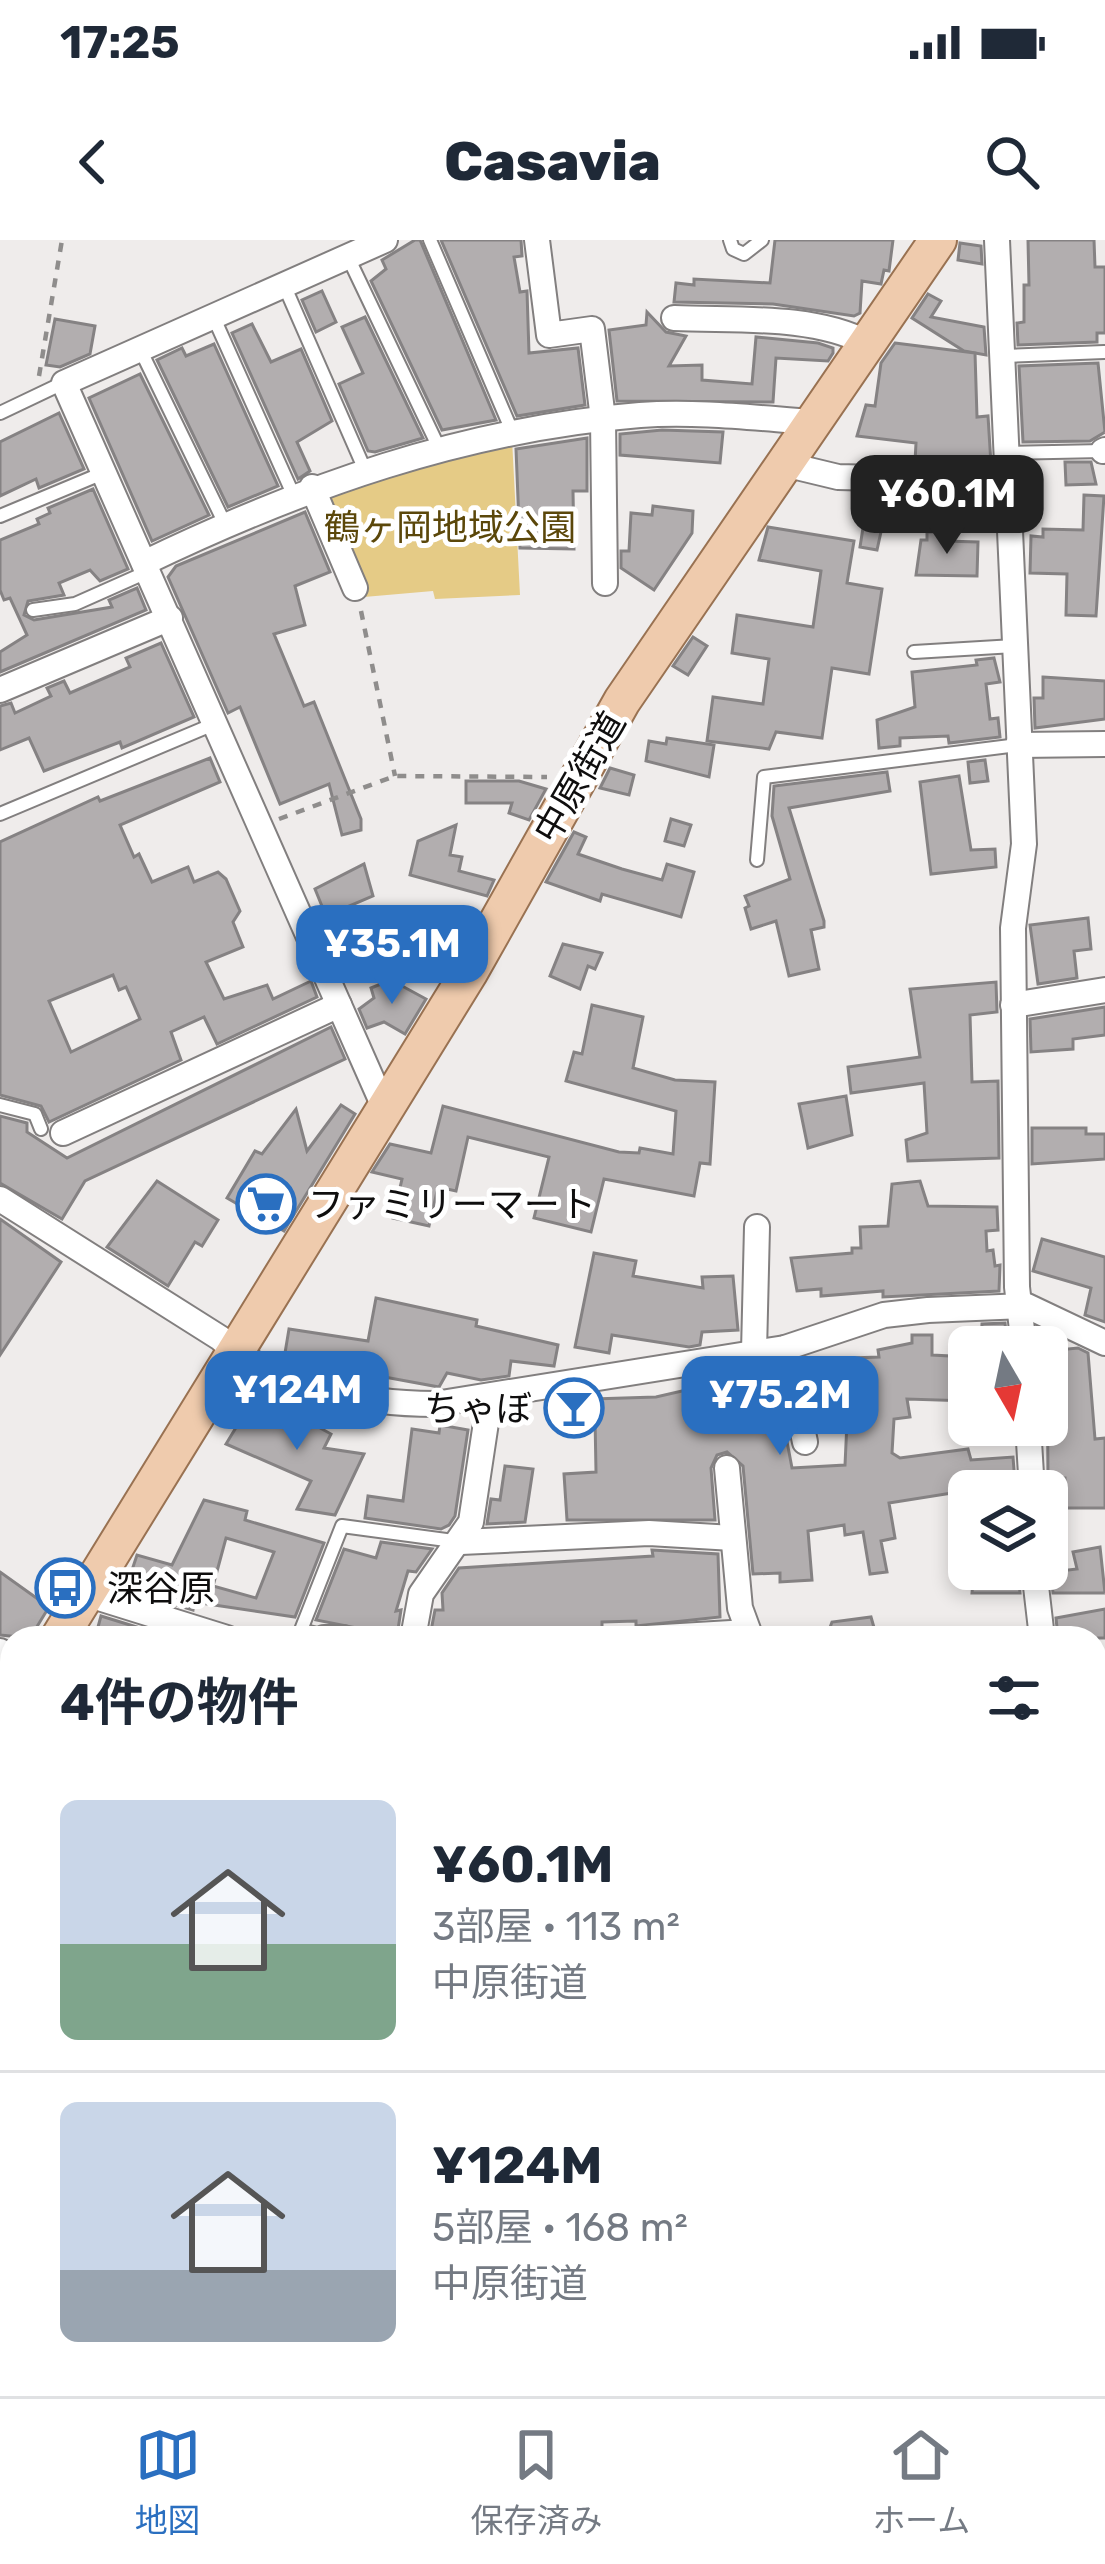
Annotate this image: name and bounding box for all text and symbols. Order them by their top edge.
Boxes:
text: 17:25 [60,16,180,69]
icon: back [60,129,126,195]
icon: search [979,129,1045,195]
text: Casavia [444,130,661,194]
pin: ¥60.1M [849,455,1045,557]
text: ¥60.1M [878,471,1016,517]
park label: 鶴ヶ岡地域公園 [324,506,576,549]
street label: 中原街道 [525,704,634,850]
pin: ¥35.1M [294,905,490,1007]
text: ¥35.1M [323,921,461,967]
supermarket icon: ファミリーマート [235,1173,297,1235]
place label: ファミリーマート [308,1183,596,1226]
north arrow [948,1326,1068,1446]
map controls [948,1326,1068,1590]
pin: ¥124M [213,1351,381,1453]
pin: ¥75.2M [682,1356,878,1458]
text: ¥124M [232,1367,362,1413]
text: ¥75.2M [709,1372,851,1418]
bar icon: ちゃぼ [543,1377,605,1439]
place label: ちゃぼ [424,1387,532,1430]
button: layers [948,1470,1068,1590]
bus stop icon: 深谷原 [34,1557,96,1619]
place label: 深谷原 [107,1567,215,1610]
icon: filters [981,1665,1047,1731]
text: 4件の物件 [60,1672,299,1733]
text: ¥60.1M [432,1834,613,1895]
icon: home [156,1848,300,1992]
text: 3部屋 · 113 m² [432,1904,680,1950]
text: 中原街道 [432,1960,588,2006]
text: ¥124M [432,2135,602,2196]
icon: home [156,2150,300,2294]
text: 5部屋 · 168 m² [432,2205,688,2251]
text: 中原街道 [432,2261,588,2307]
tab: 地図 [135,2422,201,2542]
tab: 保存済み [470,2422,602,2542]
tab: ホーム [872,2422,970,2542]

